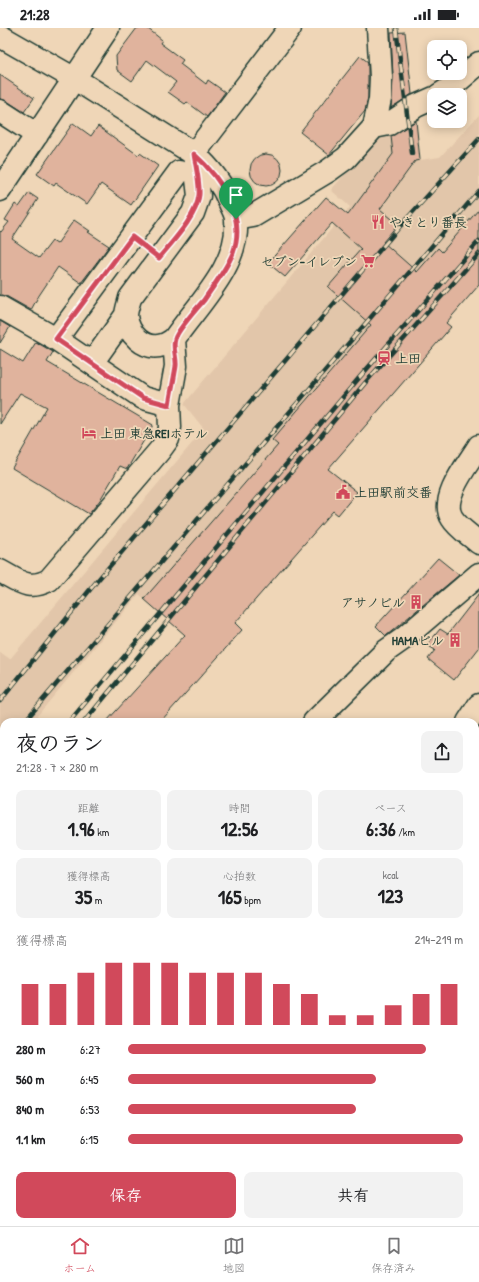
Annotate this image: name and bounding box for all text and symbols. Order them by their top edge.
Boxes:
text: 21:28 [20,4,49,25]
map controls [427,40,467,128]
button: locate [427,40,467,80]
button: layers [427,88,467,128]
pin [219,178,253,219]
icon: arrive [225,184,247,206]
place label: やきとり番長 [389,213,467,231]
restaurant icon: やきとり番長 [370,214,386,230]
place label: セブン-イレブン [261,252,357,270]
supermarket icon: セブン-イレブン [360,253,376,269]
place label: 上田 [395,349,421,367]
station icon: 上田 [376,350,392,366]
place label: 上田 東急REIホテル [100,424,208,442]
hotel icon: 上田 東急REIホテル [81,425,97,441]
place label: 上田駅前交番 [354,483,432,501]
public building icon: 上田駅前交番 [335,484,351,500]
place label: アサノビル [341,593,405,611]
building icon: アサノビル [408,594,424,610]
place label: HAMAビル [392,631,444,649]
building icon: HAMAビル [447,632,463,648]
text: 夜のラン [16,728,104,758]
button: share [421,731,463,773]
text: 21:28 · 7 × 280 m [16,758,98,776]
text: 距離 [78,801,100,815]
text: 時間 [229,801,251,815]
text: ペース [374,801,407,815]
text: 1.96 [68,815,95,842]
text: 12:56 [221,815,258,842]
text: 6:36 [366,815,396,842]
text: km [95,825,109,839]
text: /km [396,825,415,839]
text: kcal [382,868,399,882]
text: 獲得標高 [67,869,111,883]
text: 心拍数 [223,869,256,883]
text: 123 [378,882,403,909]
text: 35 [75,883,92,910]
text: 165 [218,883,242,910]
text: m [92,893,102,907]
text: bpm [242,893,261,907]
text: 214–219 m [414,930,463,948]
text: 獲得標高 [16,931,68,949]
text: 280 m [16,1040,45,1058]
text: 6:27 [80,1040,101,1058]
text: 560 m [16,1070,44,1088]
text: 6:45 [80,1070,99,1088]
text: 840 m [16,1100,44,1118]
text: 6:53 [80,1100,100,1118]
text: 1.1 km [16,1130,45,1148]
text: 6:15 [80,1130,98,1148]
button: 保存 [16,1172,236,1218]
button: 共有 [244,1172,463,1218]
tab: ホーム [63,1235,96,1275]
tab: 地図 [223,1235,245,1275]
tab: 保存済み [372,1235,416,1275]

